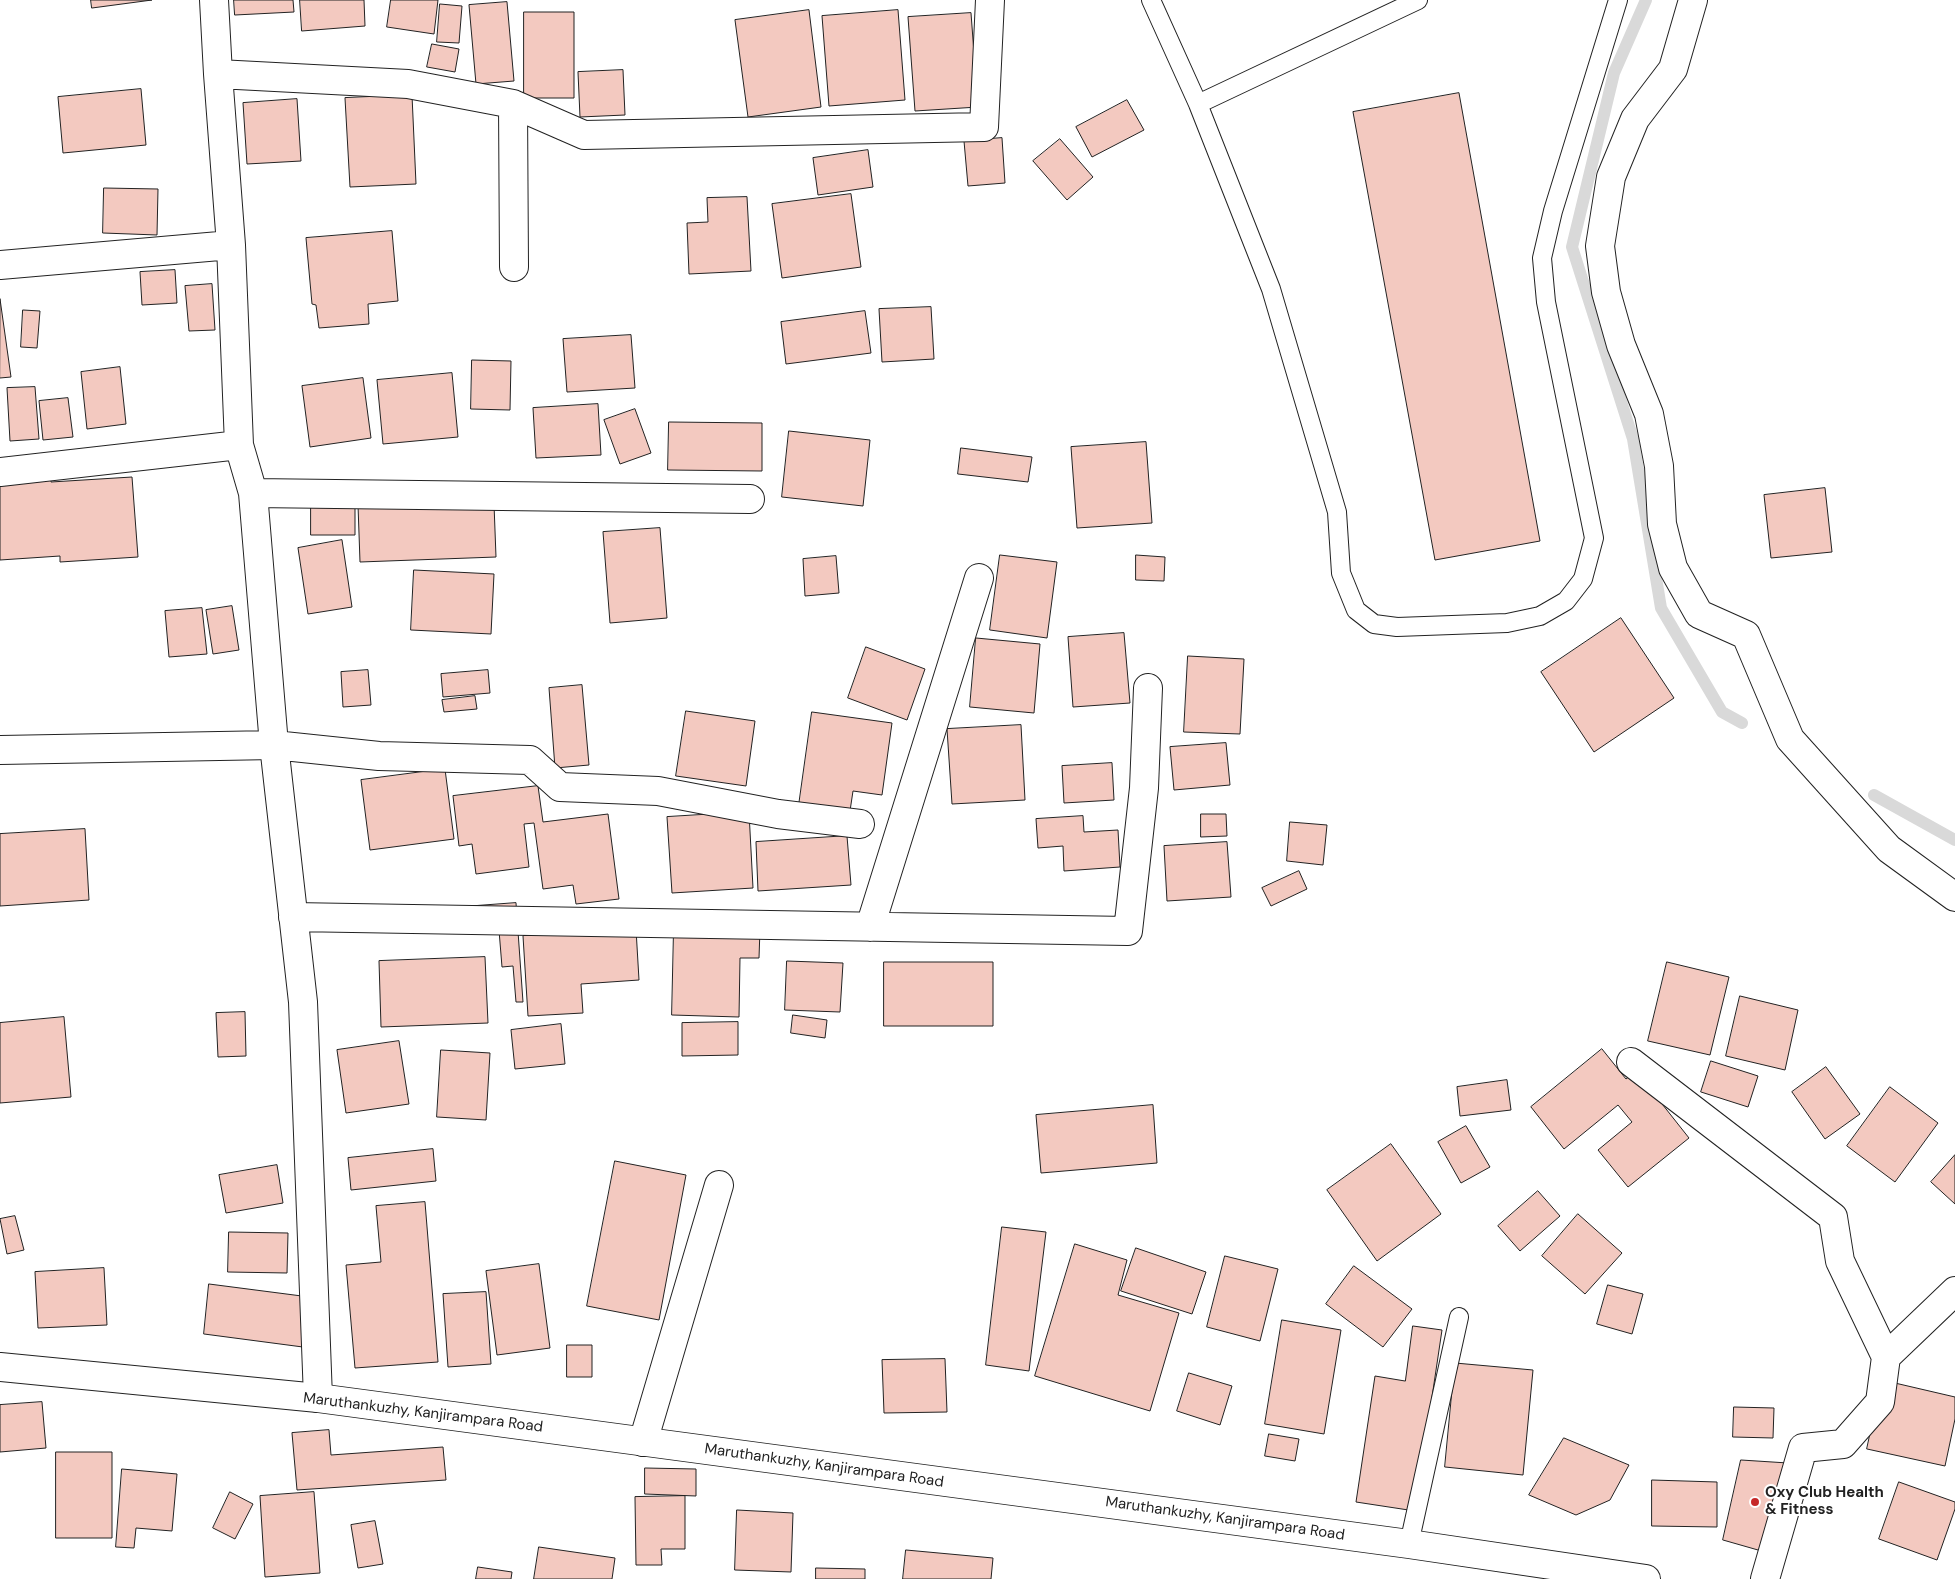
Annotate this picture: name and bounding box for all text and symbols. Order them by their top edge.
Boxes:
street label: Maruthankuzhy, Kanjirampara Road [302,1389,544,1437]
street label: Maruthankuzhy, Kanjirampara Road [703,1440,945,1492]
place label: Oxy Club Health & Fitness [1765,1484,1884,1519]
street label: Maruthankuzhy, Kanjirampara Road [1104,1493,1346,1545]
marker: Oxy Club Health & Fitness [1749,1496,1761,1508]

